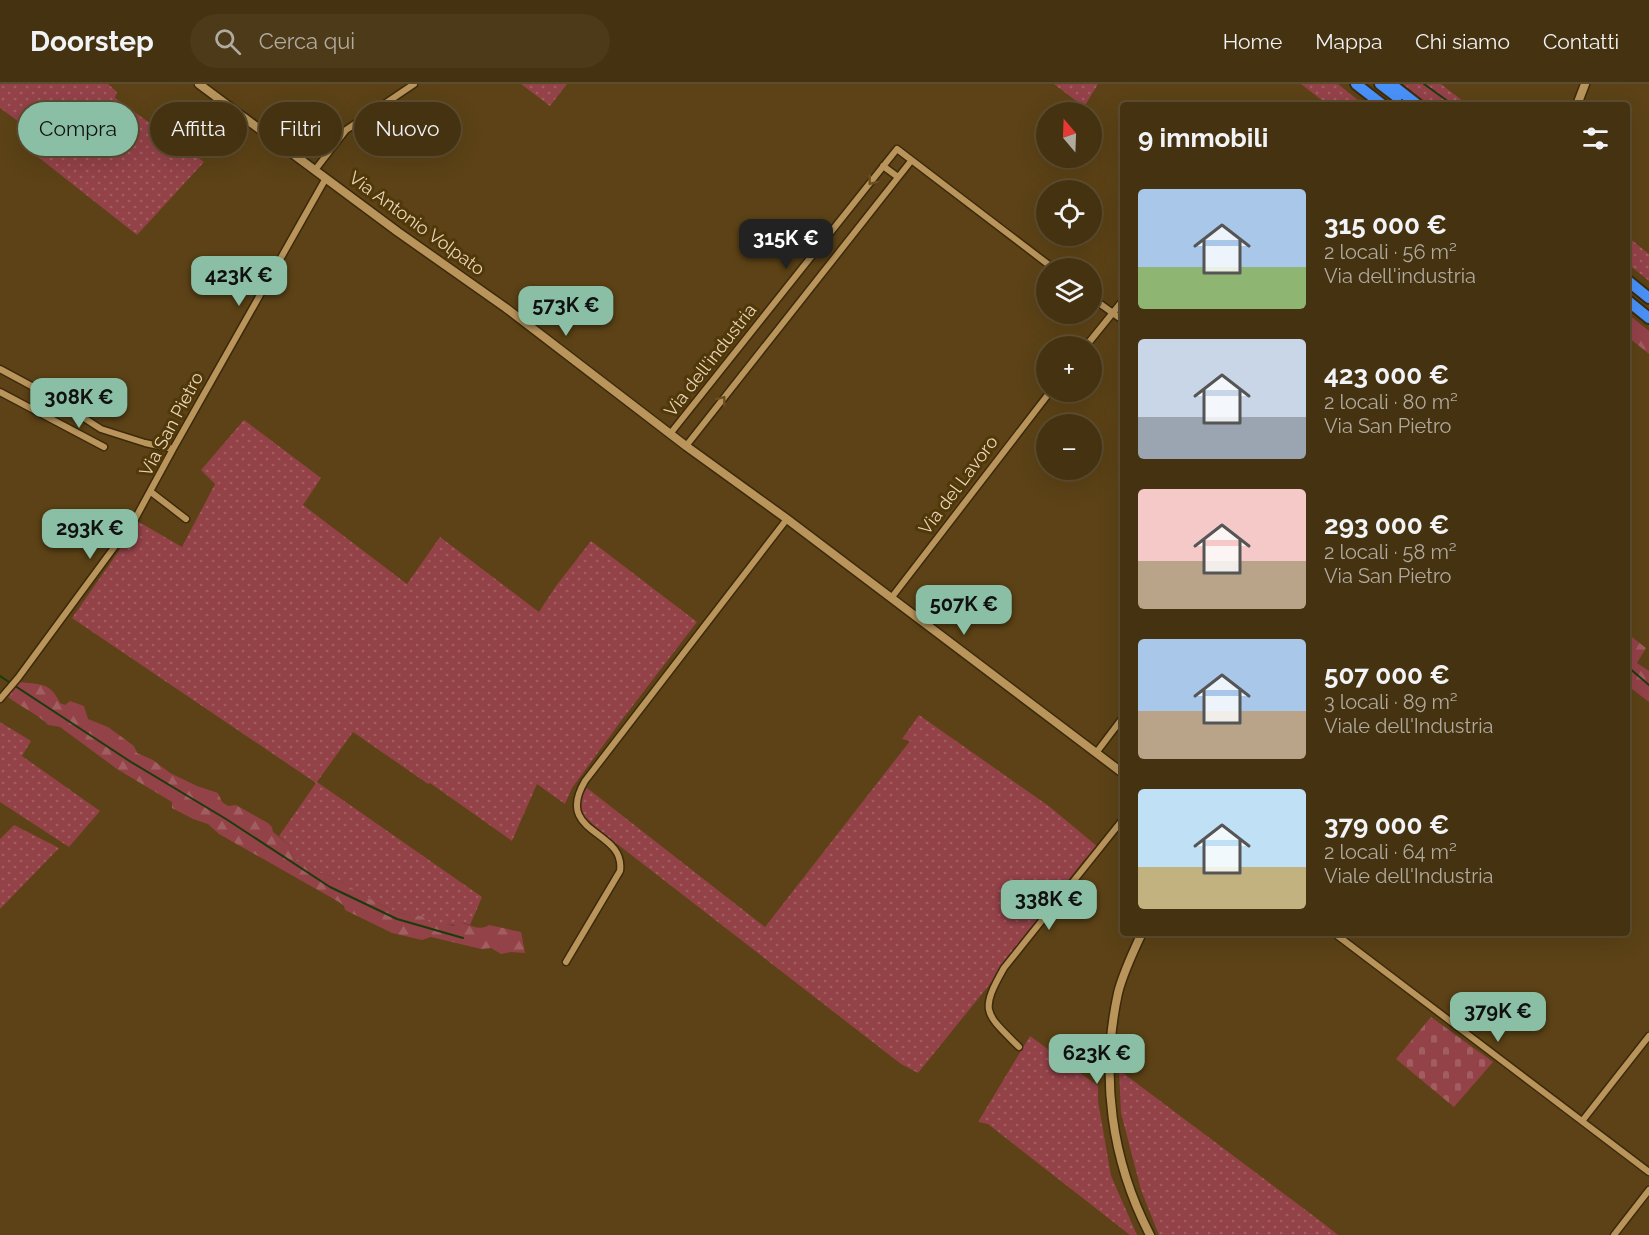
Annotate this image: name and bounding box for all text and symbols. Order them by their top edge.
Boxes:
search box [190,14,610,68]
text: Doorstep [30,25,154,58]
icon: search [211,25,244,58]
text: Cerca qui [259,28,355,54]
text: Home [1223,29,1282,54]
text: Mappa [1315,29,1382,54]
text: Chi siamo [1415,29,1510,54]
text: Contatti [1543,29,1619,54]
chip: Compra [18,102,138,156]
chip: Affitta [150,102,247,156]
chip: Filtri [259,102,342,156]
chip: Nuovo [354,102,461,156]
north arrow [1036,102,1102,168]
map controls [1036,102,1102,480]
icon: filters [1579,122,1612,155]
text: 9 immobili [1138,123,1268,153]
street label: Via Antonio Volpato [345,167,489,279]
one-way arrow [868,174,879,185]
button: locate [1036,180,1102,246]
text: 315 000 € [1324,210,1447,240]
icon: home [1186,213,1258,285]
pin: 315K € [737,219,835,270]
text: 315K € [753,226,819,250]
text: 2 locali · 56 m² [1324,240,1457,264]
pin: 423K € [190,256,288,307]
button: layers [1036,258,1102,324]
text: 423K € [205,263,273,287]
text: Via dell'industria [1324,264,1476,288]
pin: 573K € [517,286,615,337]
text: 573K € [532,293,600,317]
street label: Via dell'industria [660,300,760,420]
button: + [1036,336,1102,402]
text: 423 000 € [1324,360,1449,390]
icon: home [1186,363,1258,435]
street label: Via San Pietro [135,368,207,480]
pin: 308K € [30,378,128,429]
text: 308K € [44,385,114,409]
text: 2 locali · 80 m² [1324,390,1458,414]
one-way arrow [715,396,726,407]
button: − [1036,414,1102,480]
text: Via San Pietro [1324,414,1451,438]
street label: Via del Lavoro [914,431,1002,538]
pin: 293K € [41,509,139,560]
text: 293 000 € [1324,510,1450,540]
icon: home [1186,513,1258,585]
text: 293K € [56,516,124,540]
text: 2 locali · 58 m² [1324,540,1457,564]
text: Via San Pietro [1324,564,1451,588]
pin: 507K € [915,585,1013,636]
text: 507K € [930,592,998,616]
text: 507 000 € [1324,660,1450,690]
icon: home [1186,663,1258,735]
text: 3 locali · 89 m² [1324,690,1458,714]
text: Viale dell'Industria [1324,714,1493,738]
text: 379 000 € [1324,810,1450,840]
icon: home [1186,813,1258,885]
text: 2 locali · 64 m² [1324,840,1457,864]
text: Viale dell'Industria [1324,864,1493,888]
pin: 338K € [1000,880,1098,931]
text: 338K € [1015,887,1083,911]
pin: 379K € [1449,992,1547,1043]
text: 379K € [1464,999,1532,1023]
pin: 623K € [1048,1034,1146,1085]
text: 623K € [1063,1041,1131,1065]

